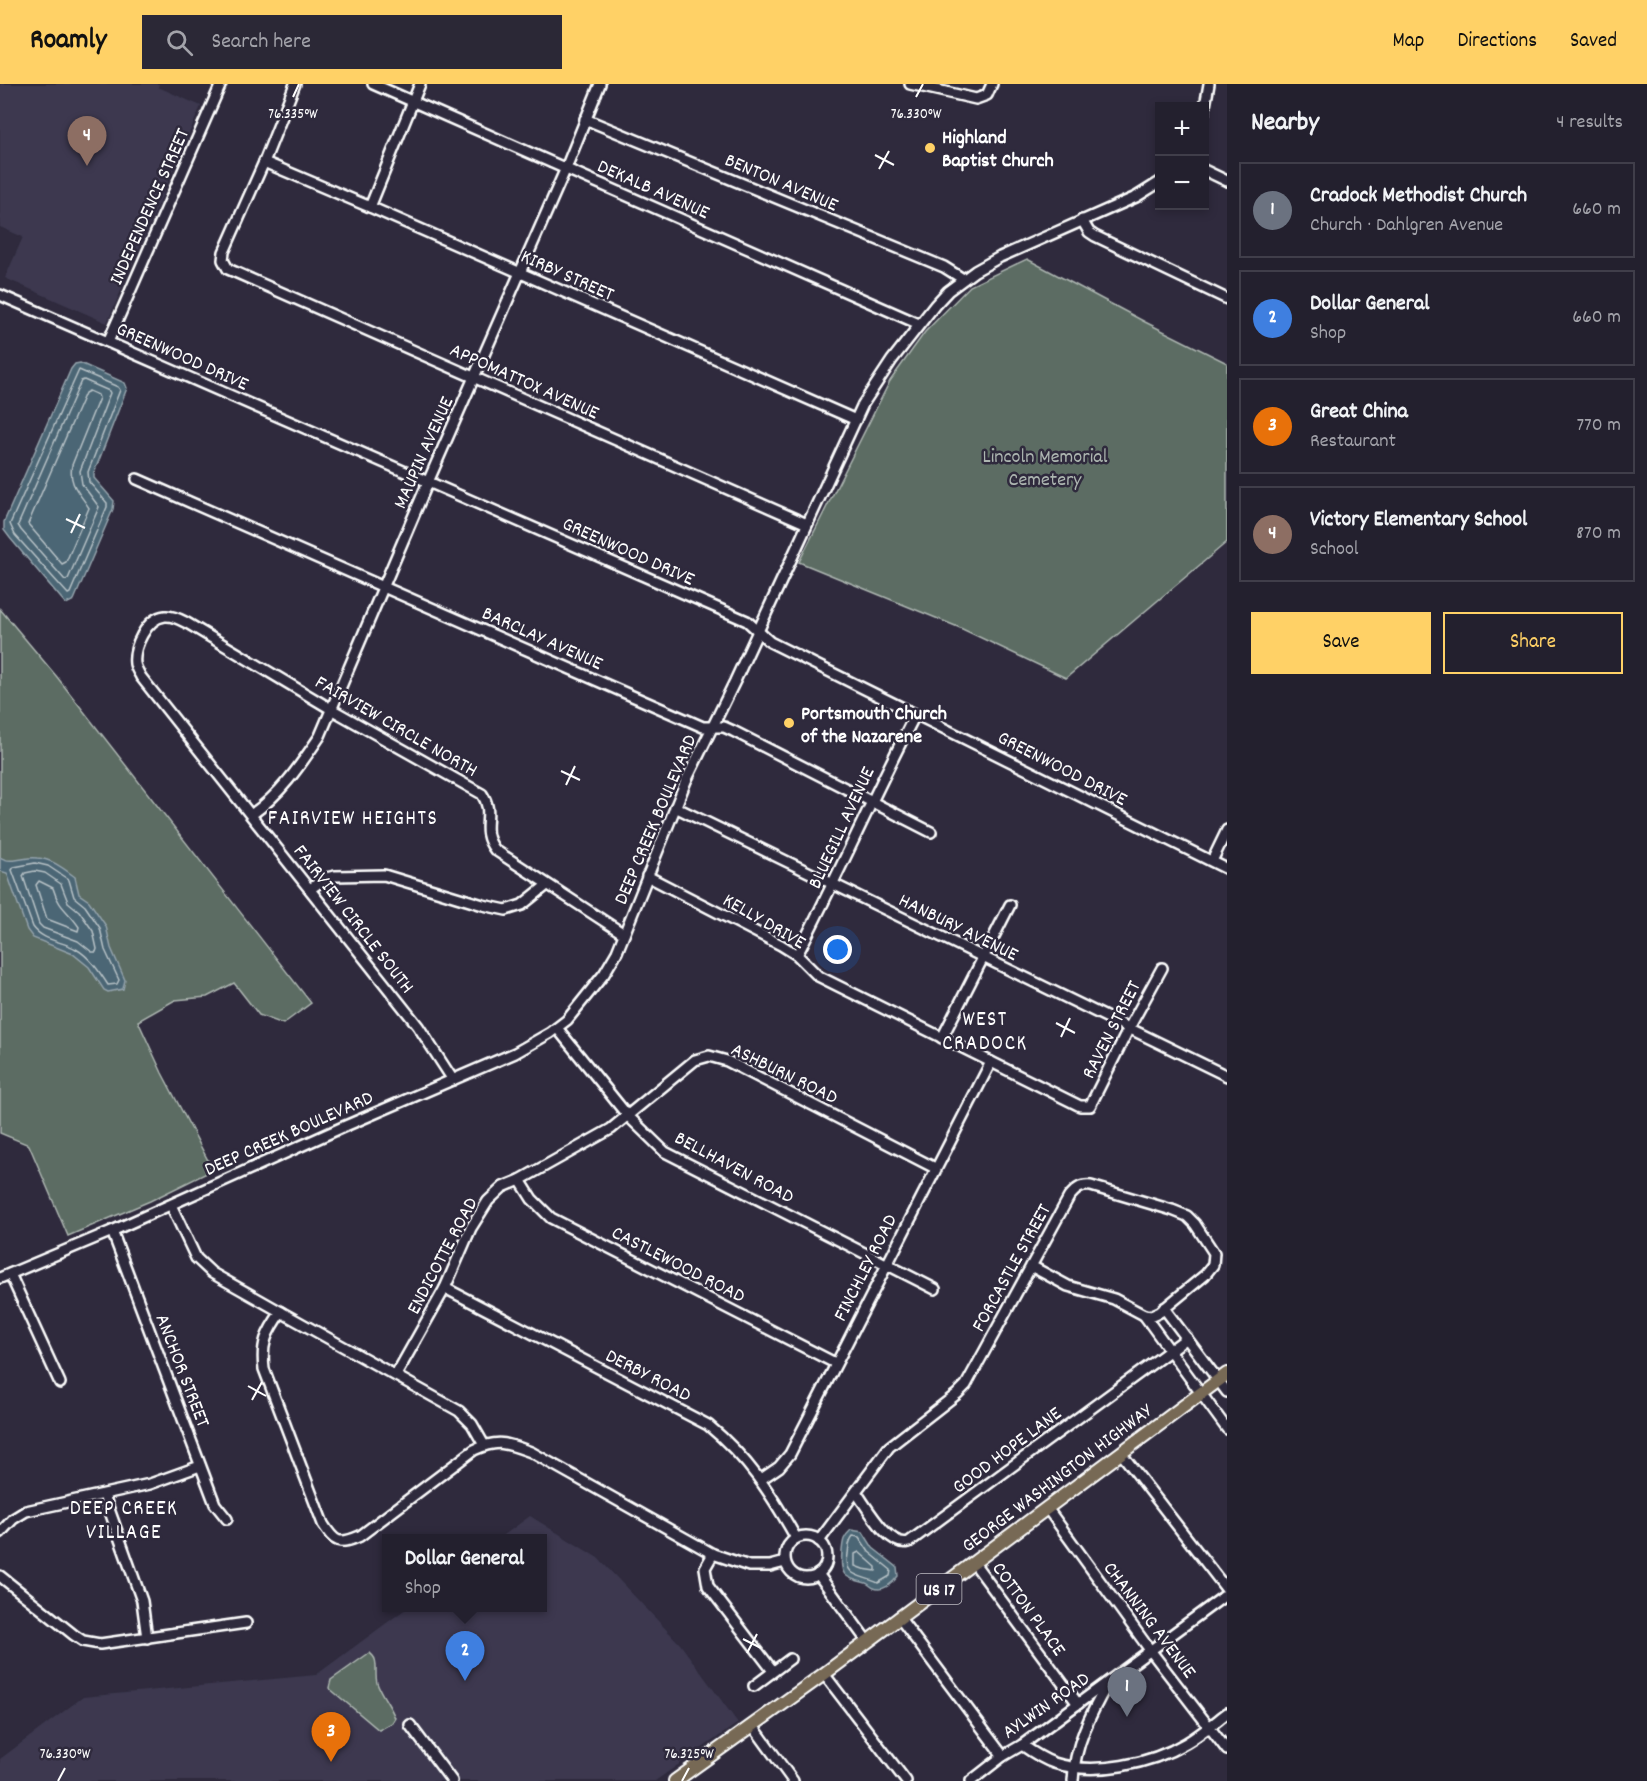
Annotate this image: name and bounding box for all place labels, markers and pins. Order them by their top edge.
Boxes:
pin: 4 [68,116,106,166]
place label: Highland Baptist Church [942,125,1054,176]
marker: Highland Baptist Church [923,141,937,155]
place label: Portsmouth Church of the Nazarene [801,701,947,752]
marker: Portsmouth Church of the Nazarene [782,716,796,730]
pin: 2 [446,1632,484,1681]
pin: 1 [1108,1668,1146,1717]
pin: 3 [312,1712,350,1762]

